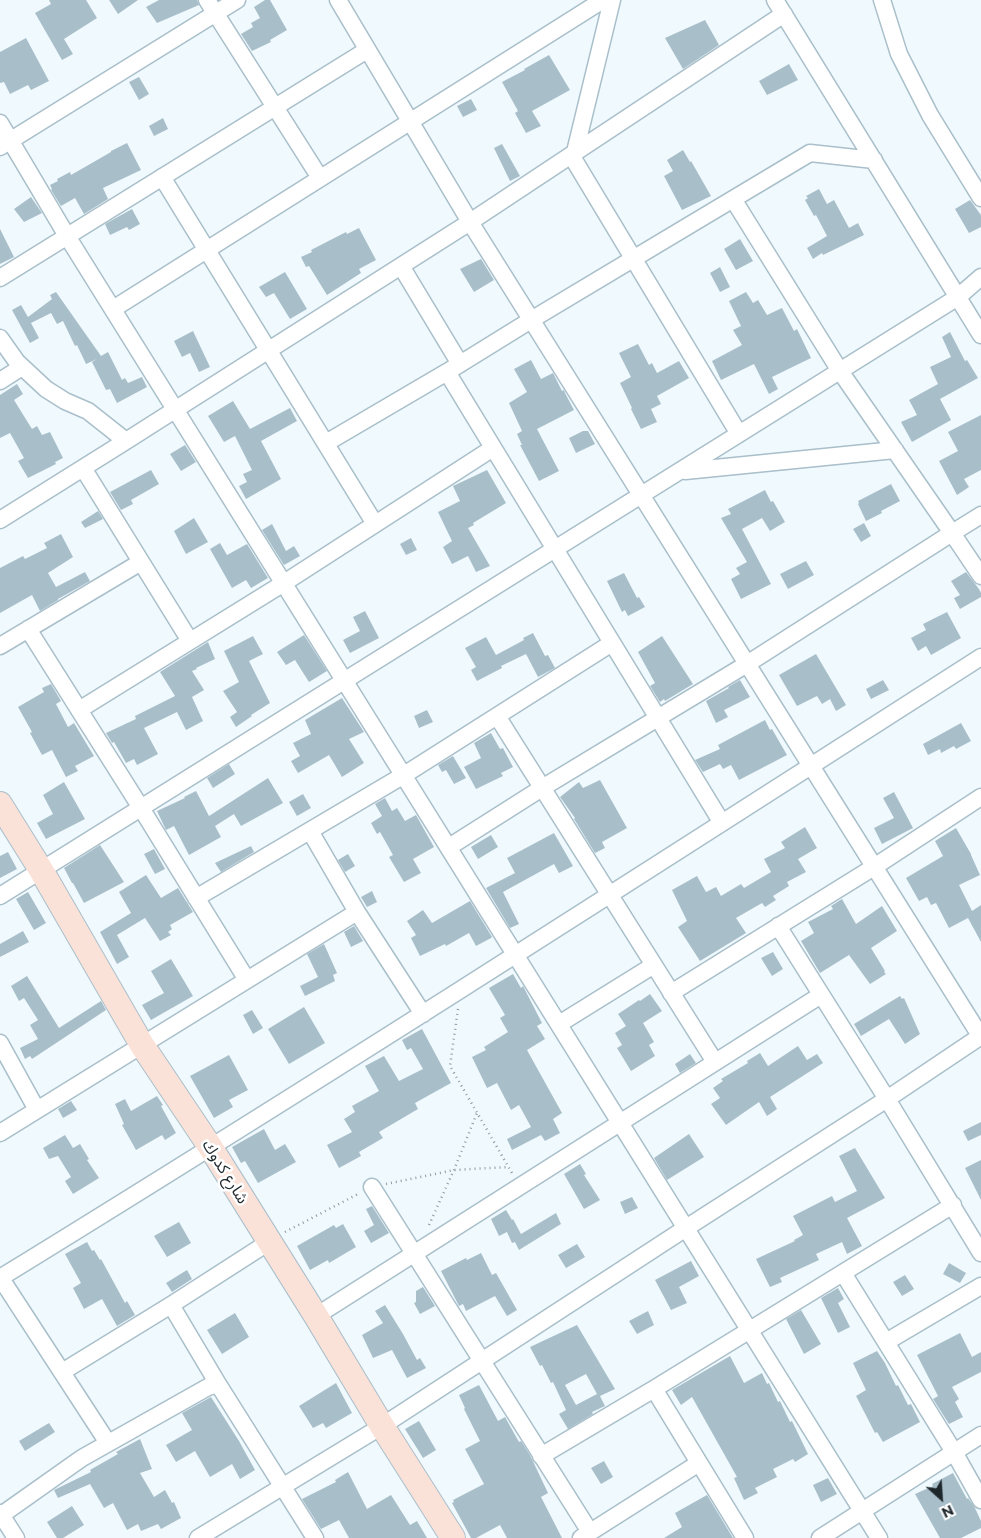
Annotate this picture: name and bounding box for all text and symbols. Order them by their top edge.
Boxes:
street label: شارع كدوك [198,1136,252,1208]
north arrow [916,1473,966,1523]
text: N [939,1501,957,1522]

